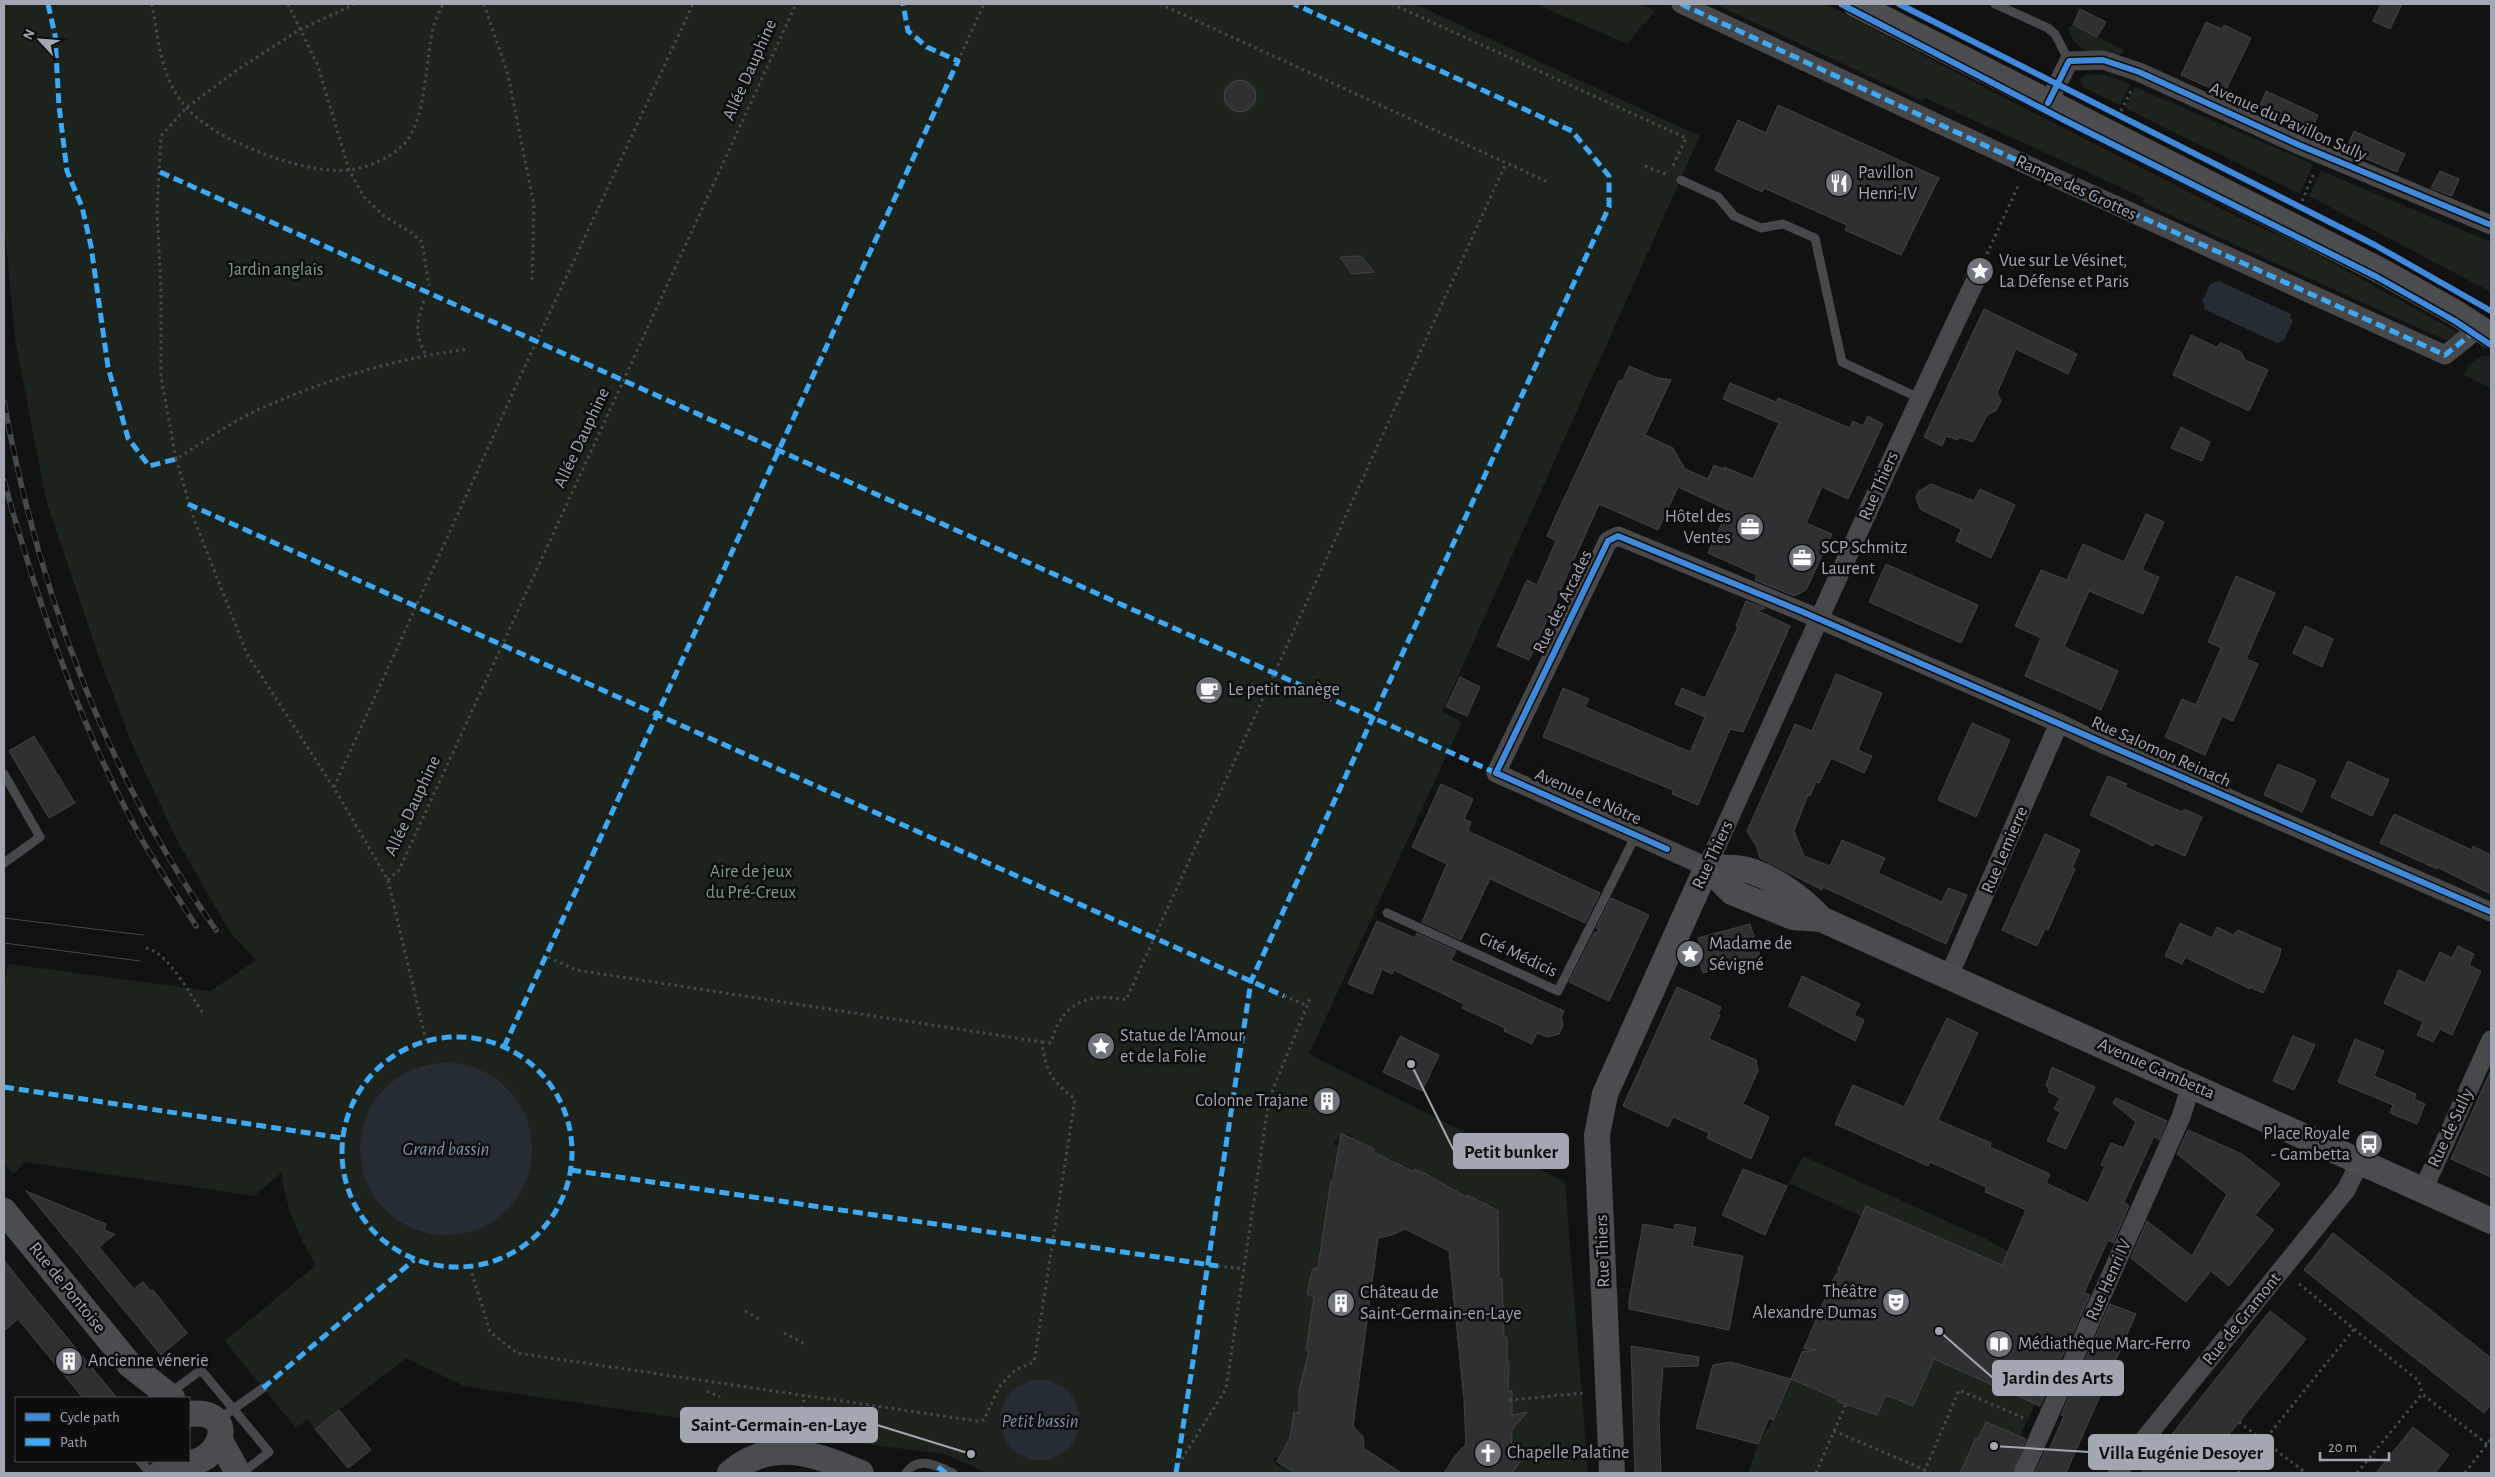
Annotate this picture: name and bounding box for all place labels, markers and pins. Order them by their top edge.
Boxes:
place label: Pavillon Henri-IV [1858,164,1918,203]
restaurant icon: Pavillon Henri-IV [1824,168,1854,198]
place label: Vue sur Le Vésinet, La Défense et Paris [1999,252,2129,291]
place icon: Vue sur Le Vésinet, La Défense et Paris [1965,256,1995,286]
place label: Hôtel des Ventes [1665,508,1731,547]
office icon: Hôtel des Ventes [1735,512,1765,542]
place label: SCP Schmitz Laurent [1821,539,1907,578]
office icon: SCP Schmitz Laurent [1787,543,1817,573]
cafe icon: Le petit manège [1194,675,1224,705]
place label: Le petit manège [1228,681,1340,699]
place label: Madame de Sévigné [1709,935,1792,974]
place icon: Madame de Sévigné [1675,939,1705,969]
place label: Statue de l'Amour et de la Folie [1120,1027,1244,1066]
place icon: Statue de l'Amour et de la Folie [1086,1031,1116,1061]
building icon: Colonne Trajane [1312,1086,1342,1116]
place label: Colonne Trajane [1195,1092,1308,1110]
place label: Place Royale - Gambetta [2263,1125,2350,1164]
bus stop icon: Place Royale - Gambetta [2354,1129,2384,1159]
callout: Petit bunker [1454,1134,1568,1168]
place label: Théâtre Alexandre Dumas [1753,1283,1877,1322]
place label: Château de Saint-Germain-en-Laye [1360,1284,1521,1323]
theatre icon: Théâtre Alexandre Dumas [1881,1287,1911,1317]
building icon: Château de Saint-Germain-en-Laye [1326,1288,1356,1318]
library icon: Médiathèque Marc-Ferro [1984,1329,2014,1359]
place label: Médiathèque Marc-Ferro [2018,1335,2191,1353]
building icon: Ancienne vénerie [54,1346,84,1376]
place label: Ancienne vénerie [88,1352,208,1370]
callout: Jardin des Arts [1993,1361,2123,1395]
callout: Saint-Germain-en-Laye [681,1408,877,1442]
callout: Villa Eugénie Desoyer [2089,1435,2273,1469]
church icon: Chapelle Palatine [1473,1438,1503,1468]
place label: Chapelle Palatine [1507,1444,1629,1462]

